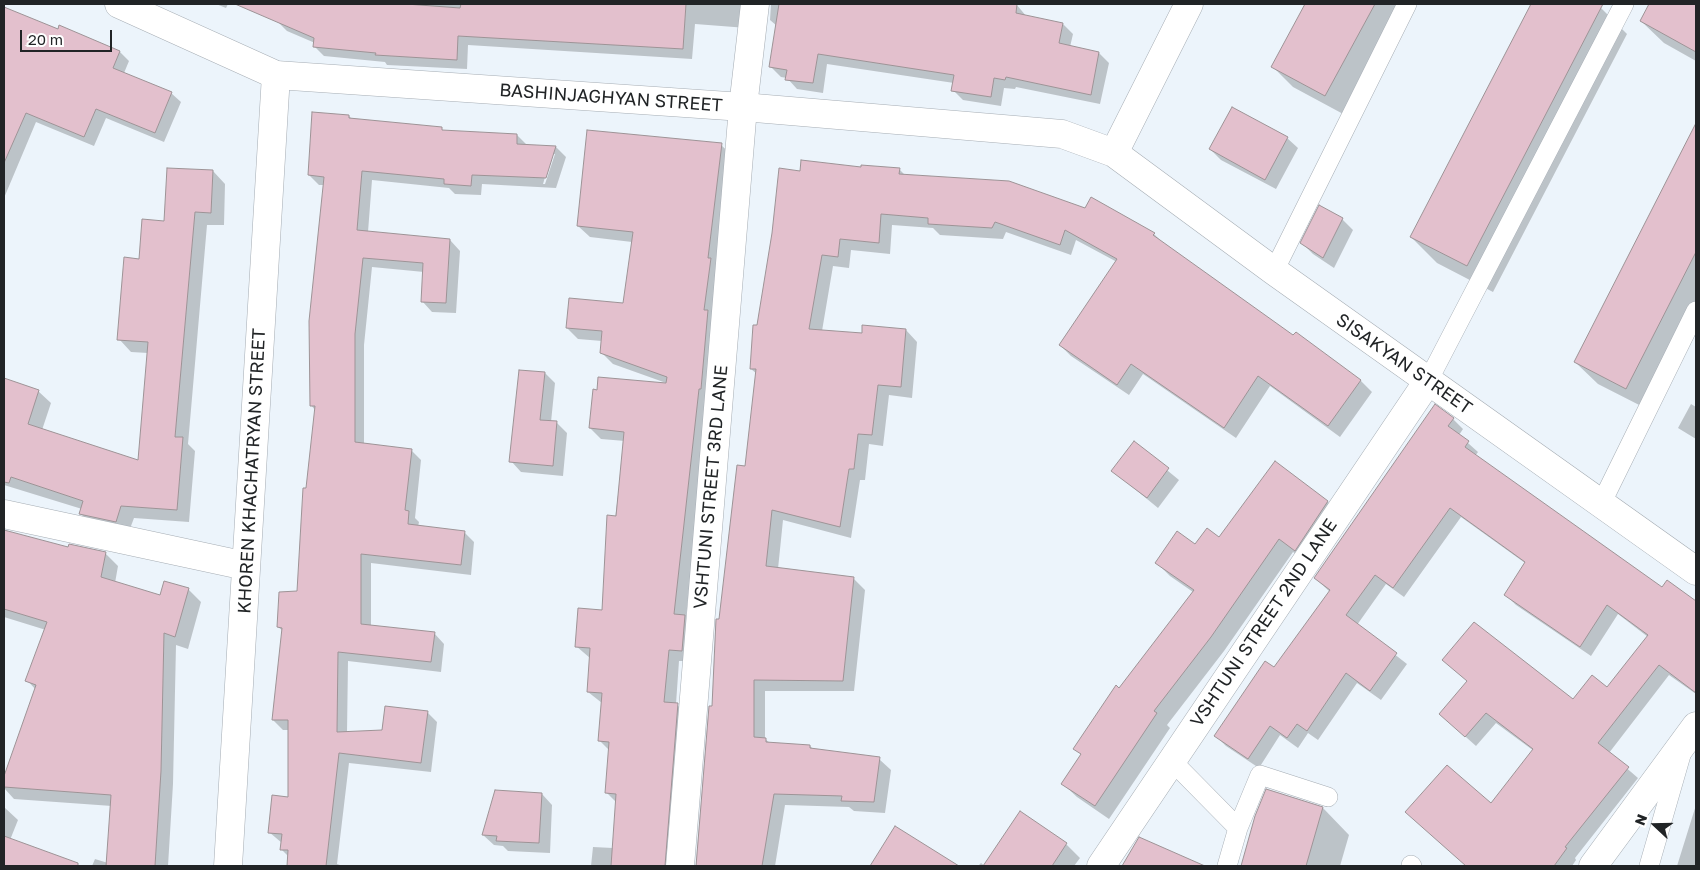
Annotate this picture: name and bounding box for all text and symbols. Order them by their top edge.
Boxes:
scale bar [22,20,115,52]
text: 20 m [28,30,63,48]
street label: BASHINJAGHYAN STREET [499,79,723,117]
street label: SISAKYAN STREET [1332,309,1476,419]
street label: KHOREN KHACHATRYAN STREET [234,328,270,614]
street label: VSHTUNI STREET 3RD LANE [690,364,732,610]
street label: VSHTUNI STREET 2ND LANE [1186,515,1342,731]
north arrow [1630,800,1680,850]
text: N [1631,811,1650,827]

